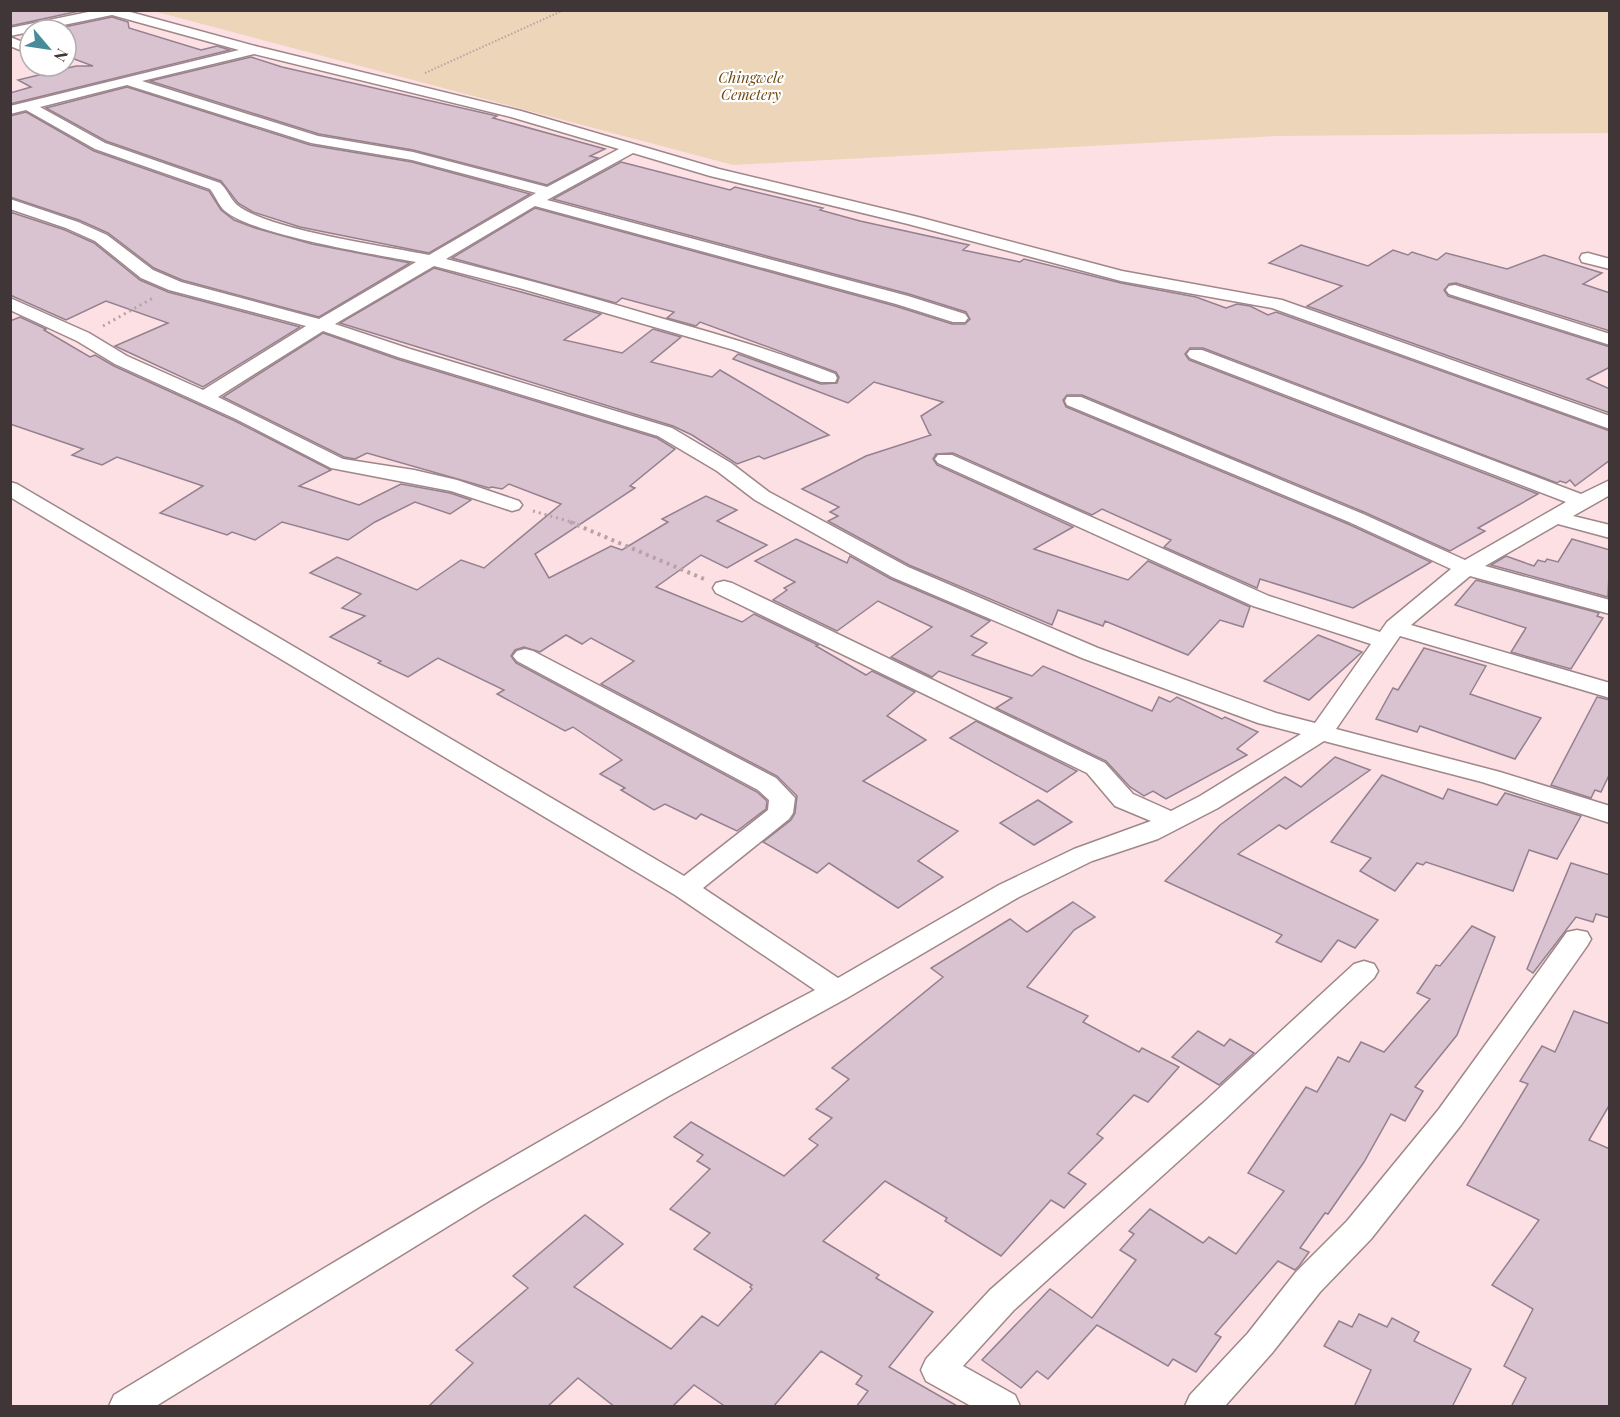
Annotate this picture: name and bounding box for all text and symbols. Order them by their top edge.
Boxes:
north arrow [18,18,78,78]
text: N [49,45,74,66]
park label: Chingwele Cemetery [718,67,784,104]

